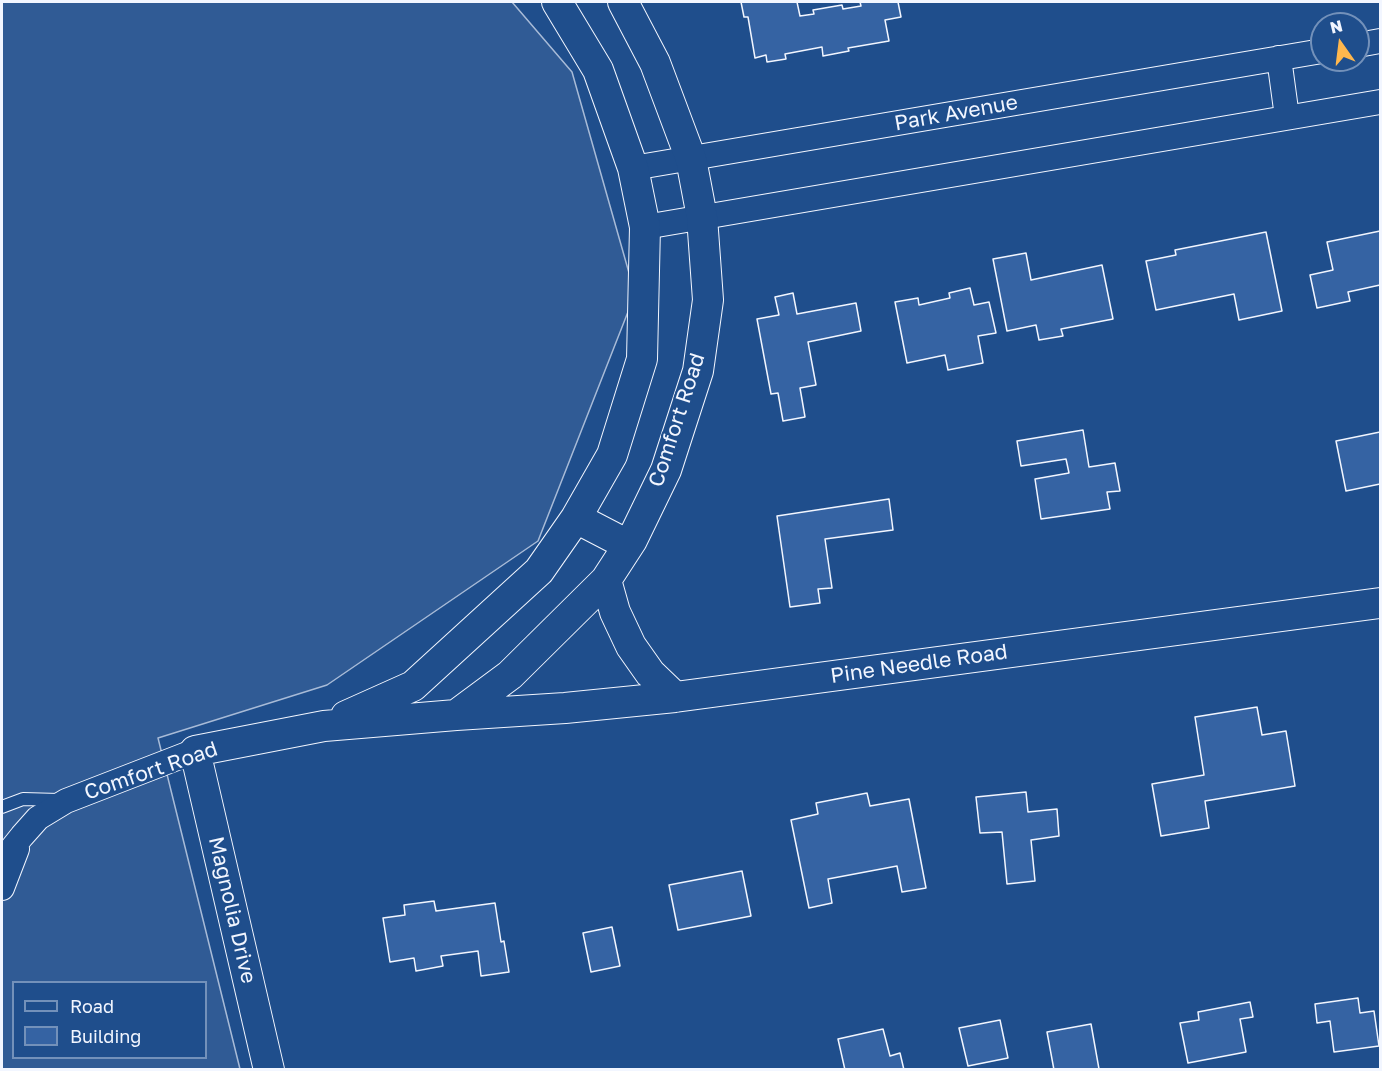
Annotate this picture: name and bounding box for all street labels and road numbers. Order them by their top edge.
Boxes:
street label: Park Avenue [892,90,1020,136]
street label: Comfort Road [644,350,710,490]
street label: Pine Needle Road [829,639,1009,689]
street label: Comfort Road [81,736,221,806]
street label: Magnolia Drive [203,834,261,986]

